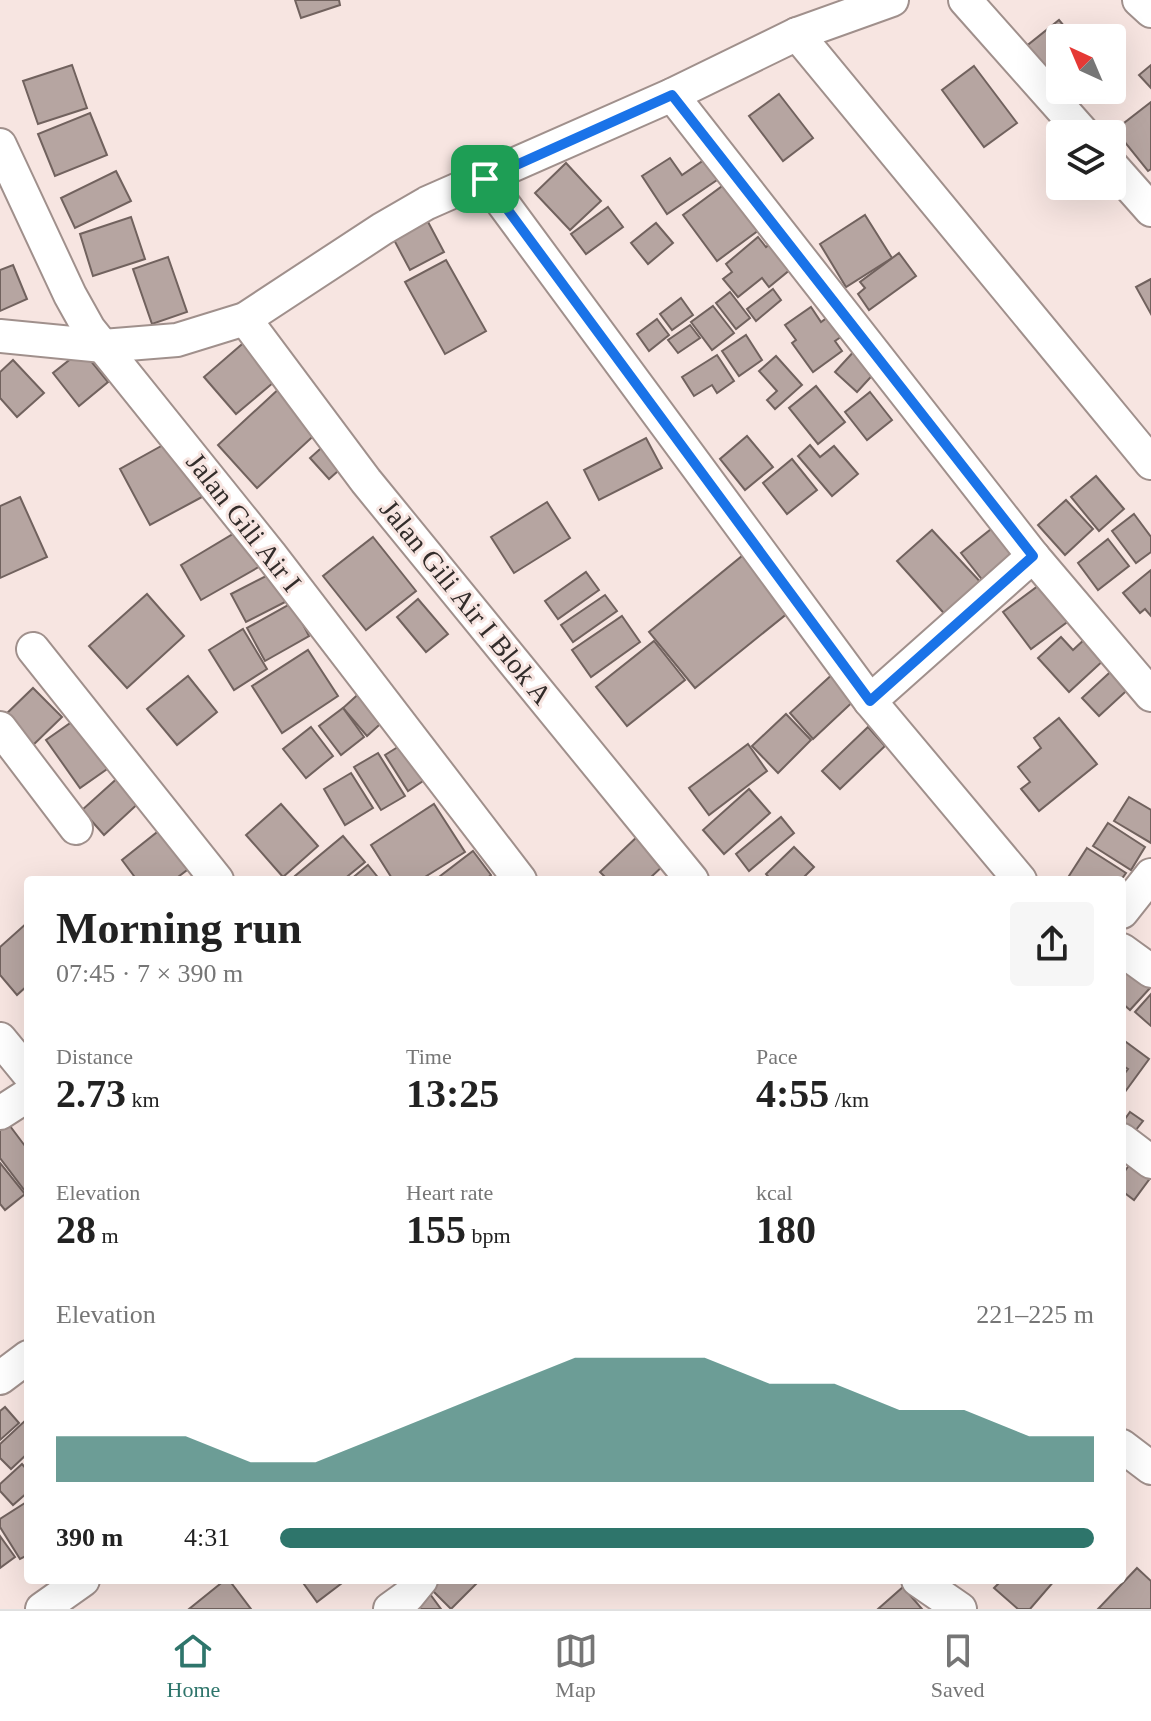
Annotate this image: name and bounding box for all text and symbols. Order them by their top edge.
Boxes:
north arrow [1046,24,1126,104]
map controls [1046,24,1126,200]
button: layers [1046,120,1126,200]
pin [451,145,519,213]
icon: arrive [463,157,507,201]
street label: Jalan Gili Air I [180,447,308,597]
street label: Jalan Gili Air I Blok A [374,493,559,711]
button: share [1010,902,1094,986]
text: Morning run [56,904,302,953]
text: 07:45 · 7 × 390 m [56,959,243,988]
text: Distance [56,1044,133,1069]
text: Time [406,1044,452,1069]
text: Pace [756,1044,798,1069]
text: 2.73 [56,1071,126,1116]
text: 13:25 [406,1071,499,1116]
text: 4:55 [756,1071,829,1116]
text: km [126,1087,160,1112]
text: /km [829,1087,869,1112]
text: Elevation [56,1180,140,1205]
text: Heart rate [406,1180,493,1205]
text: kcal [756,1180,793,1205]
text: 28 [56,1207,96,1252]
text: 155 [406,1207,466,1252]
text: 180 [756,1207,816,1252]
text: m [96,1223,119,1248]
text: bpm [466,1223,511,1248]
text: Elevation [56,1300,156,1329]
text: 221–225 m [976,1300,1094,1329]
text: 390 m [56,1523,123,1552]
text: 4:31 [184,1523,230,1552]
tab: Home [167,1629,220,1703]
tab: Map [554,1629,598,1703]
tab: Saved [931,1629,984,1703]

